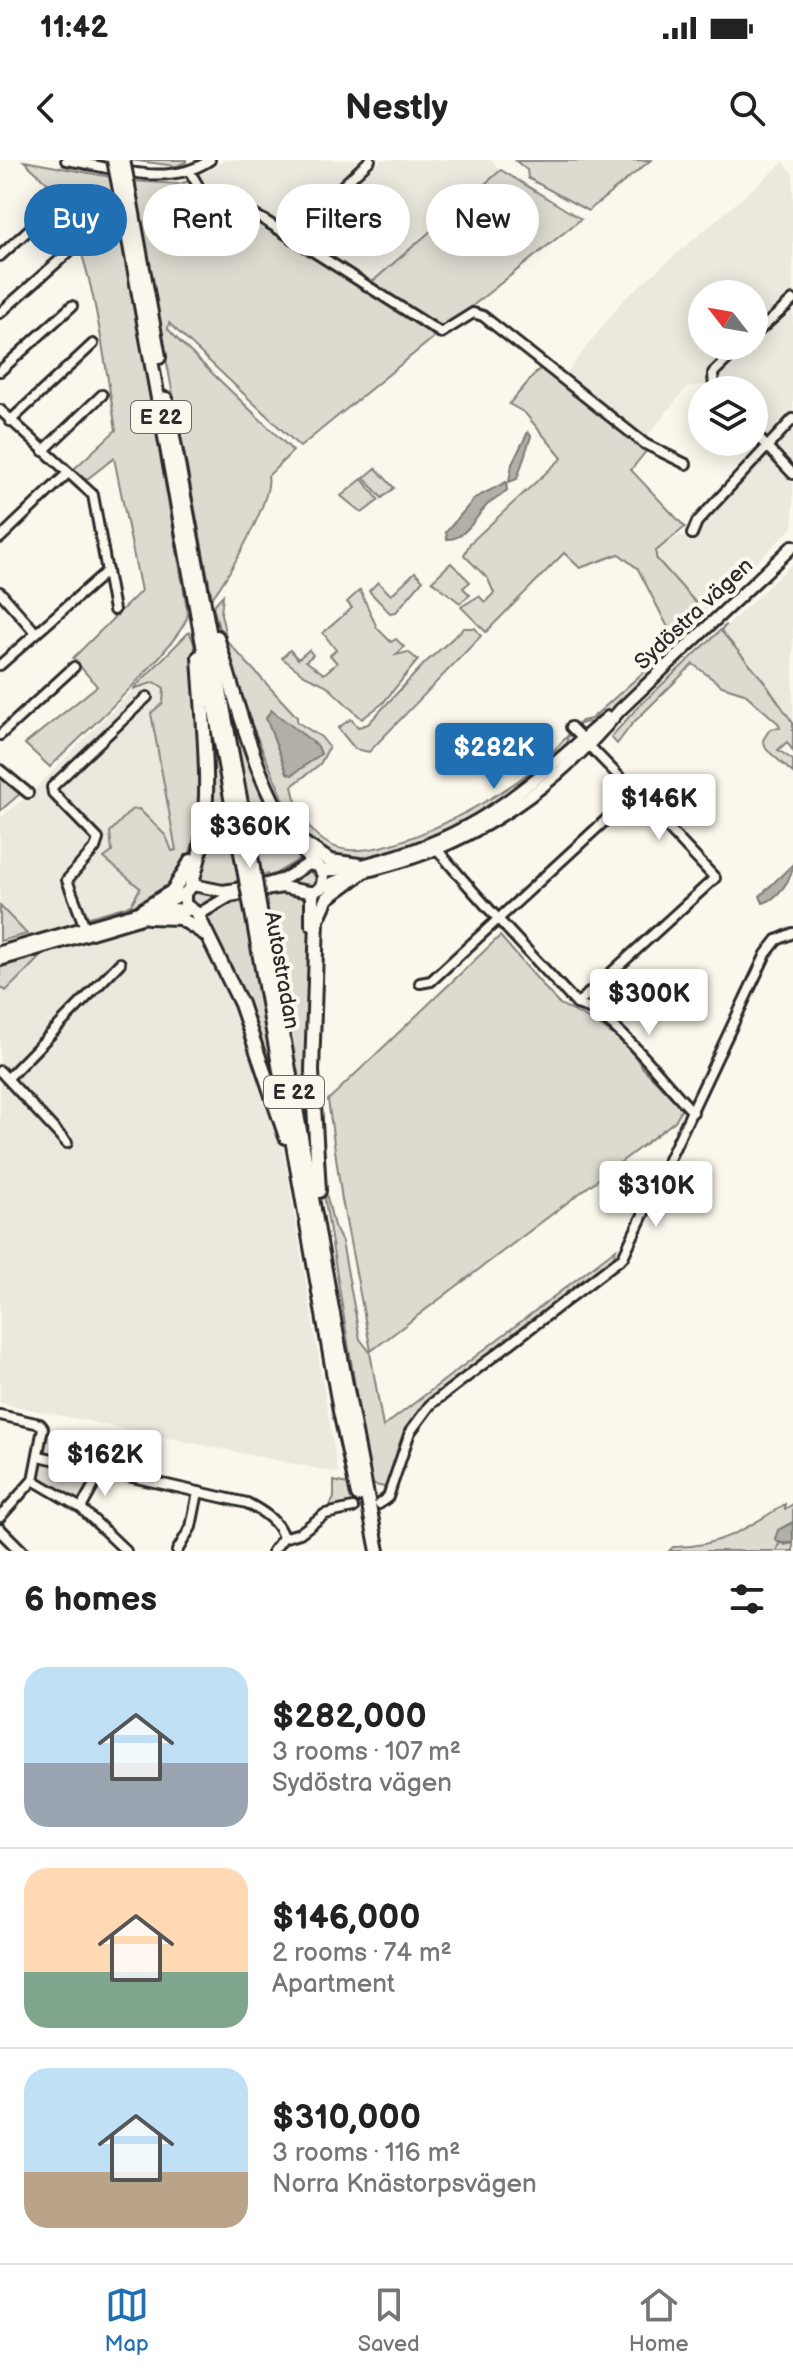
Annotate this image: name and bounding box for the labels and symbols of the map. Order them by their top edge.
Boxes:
north arrow [688,280,768,360]
road number: E 22 [131,401,191,433]
street label: Sydöstra vägen [629,552,759,676]
pin: $282K [438,723,550,791]
pin: $146K [603,774,715,842]
pin: $360K [194,802,306,870]
street label: Autostradan [258,909,305,1031]
pin: $300K [593,969,705,1037]
road number: E 22 [264,1076,324,1108]
pin: $310K [600,1161,712,1229]
pin: $162K [49,1430,161,1498]

